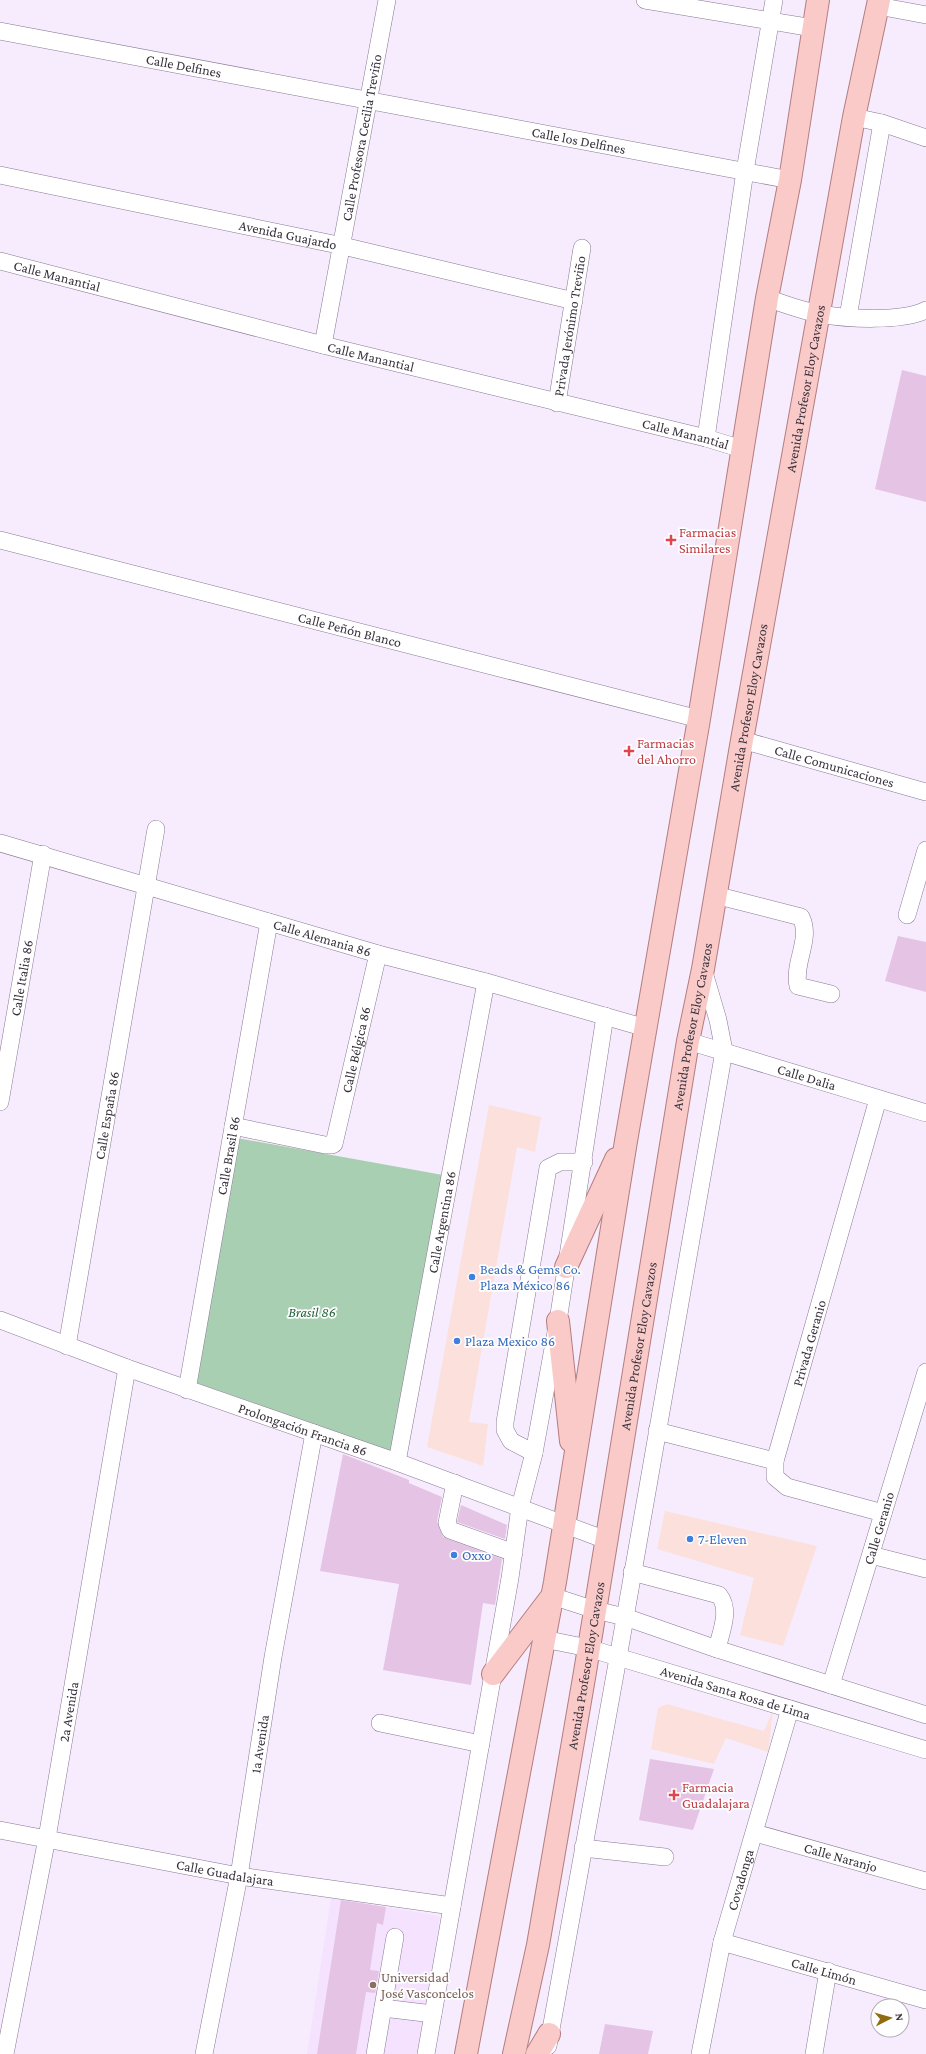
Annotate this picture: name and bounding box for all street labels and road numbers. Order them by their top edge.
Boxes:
street label: Calle Delfines [145,51,223,81]
street label: Calle Profesora Cecilia Treviño [338,53,385,222]
street label: Calle los Delfines [530,123,627,157]
street label: Avenida Guajardo [238,217,338,253]
street label: Privada Jerónimo Treviño [550,255,589,397]
street label: Calle Manantial [12,257,102,295]
street label: Avenida Profesor Eloy Cavazos [782,303,828,474]
street label: Calle Manantial [326,338,416,375]
street label: Calle Manantial [641,415,731,453]
street label: Calle Peñón Blanco [296,609,403,651]
street label: Avenida Profesor Eloy Cavazos [725,622,771,792]
street label: Calle Comunicaciones [773,742,896,791]
street label: Calle Alemania 86 [271,916,373,960]
street label: Calle Italia 86 [7,938,36,1017]
street label: Avenida Profesor Eloy Cavazos [669,942,715,1111]
street label: Calle Bélgica 86 [338,1005,374,1095]
street label: Calle Dalia [775,1060,838,1093]
street label: Calle España 86 [91,1070,122,1161]
street label: Calle Brasil 86 [213,1115,243,1196]
street label: Calle Argentina 86 [424,1170,459,1274]
street label: Avenida Profesor Eloy Cavazos [617,1261,660,1431]
street label: Privada Geranio [789,1298,829,1388]
street label: Prolongación Francia 86 [236,1399,369,1459]
street label: Calle Geranio [860,1490,897,1566]
street label: Avenida Profesor Eloy Cavazos [564,1581,608,1751]
street label: Avenida Santa Rosa de Lima [659,1662,813,1723]
street label: 2a Avenida [55,1680,82,1743]
street label: 1a Avenida [247,1713,272,1774]
street label: Calle Naranjo [802,1839,879,1875]
street label: Covadonga [724,1847,757,1912]
street label: Calle Guadalajara [175,1856,275,1889]
street label: Calle Limón [789,1954,859,1988]

